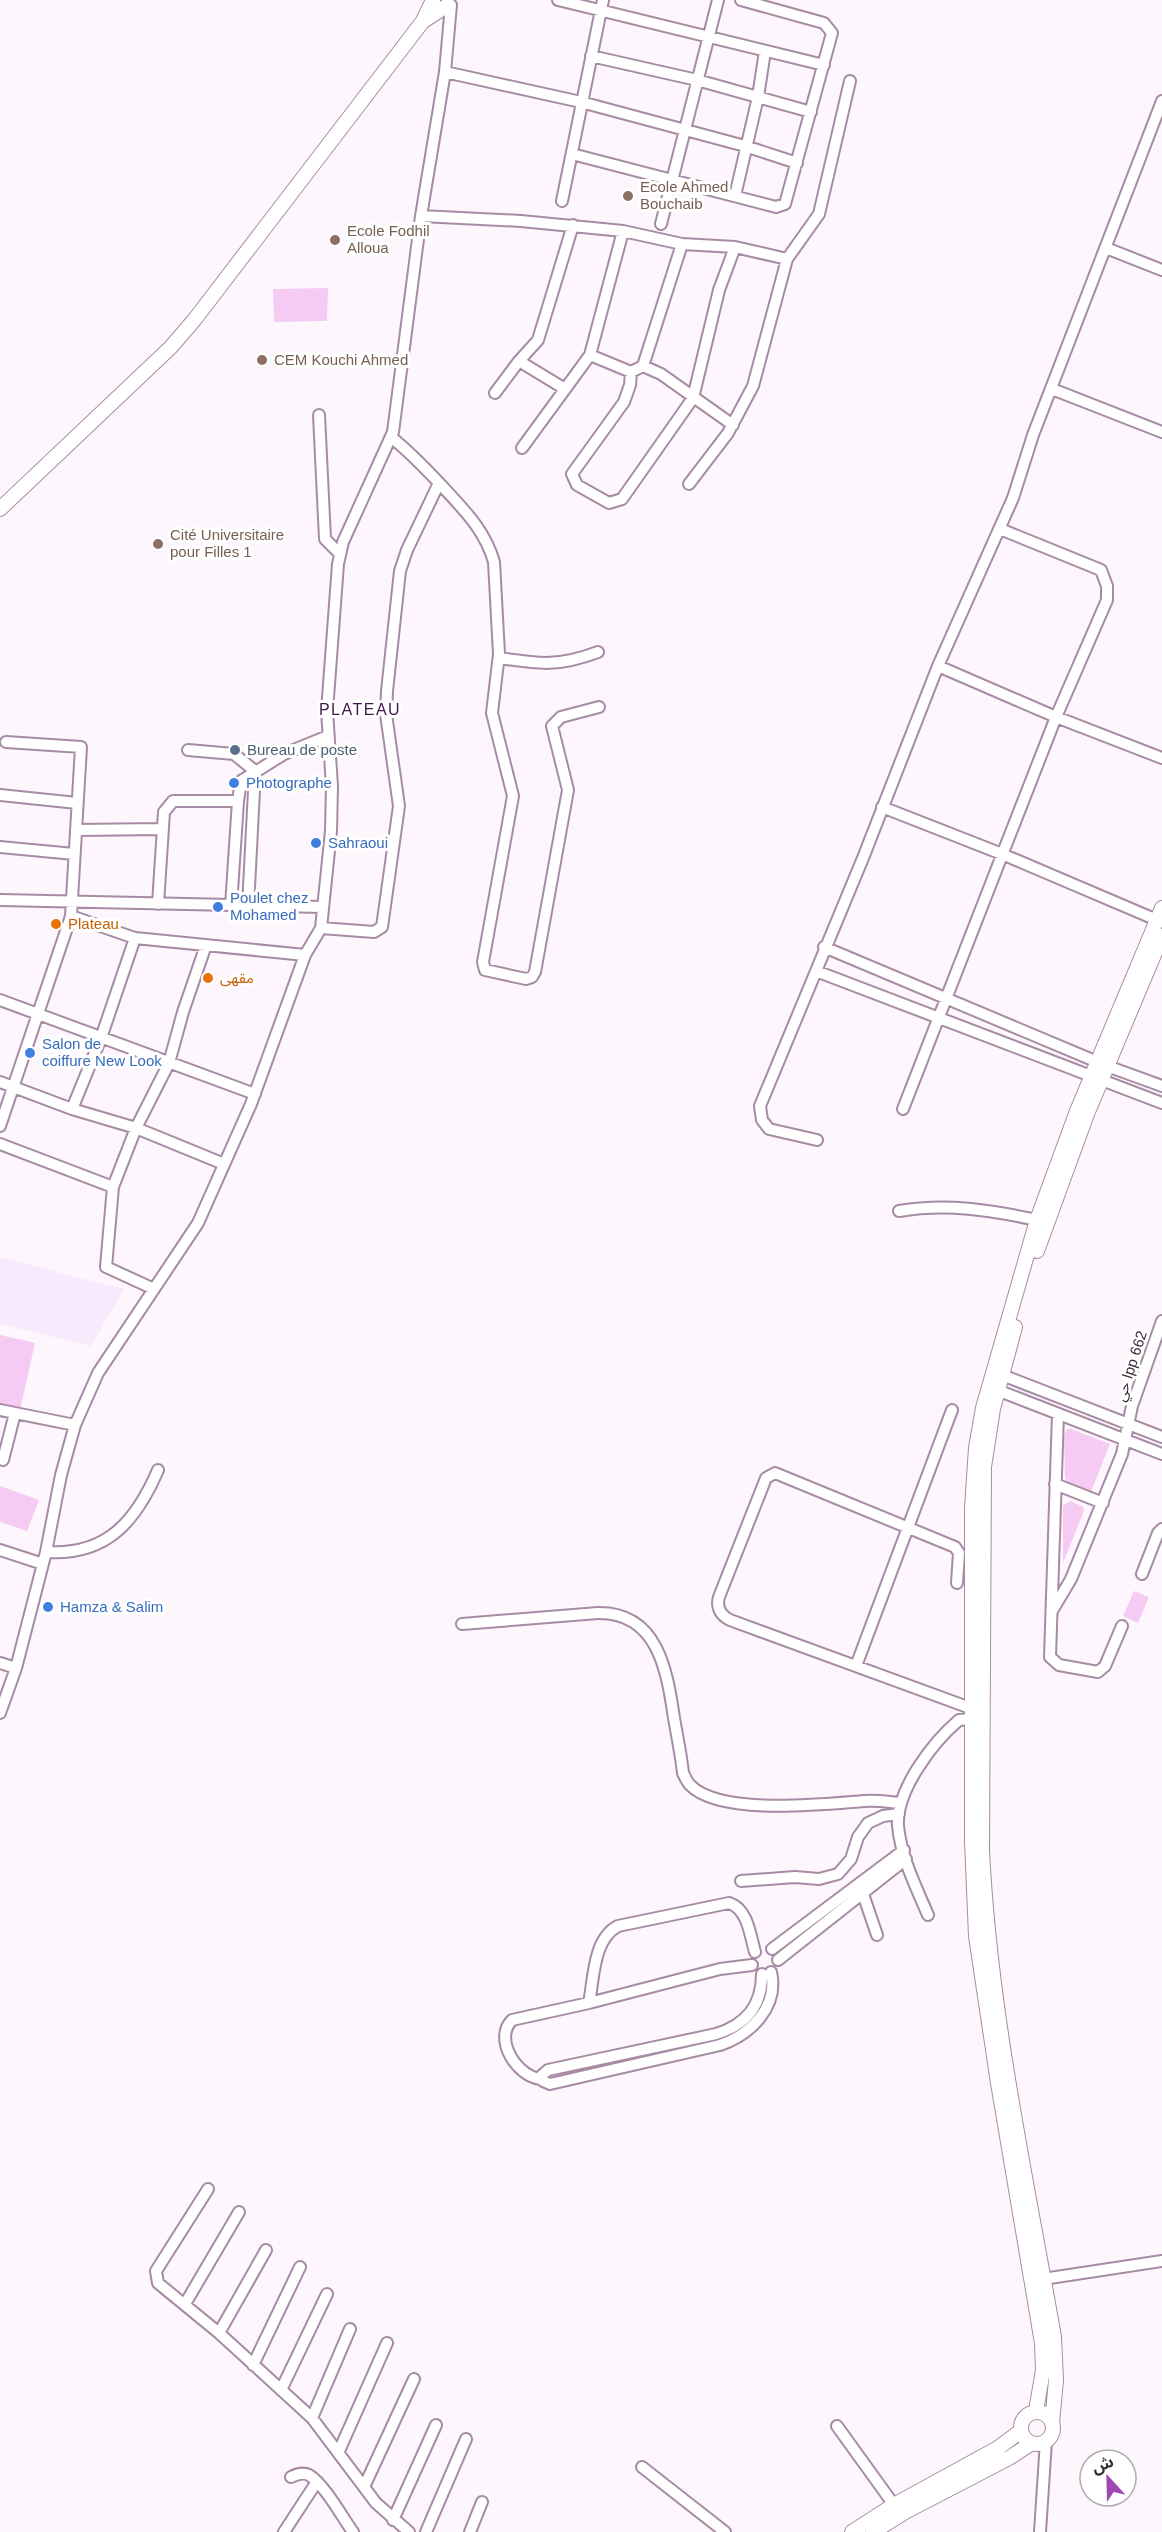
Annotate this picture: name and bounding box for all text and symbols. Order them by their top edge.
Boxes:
place label: Ecole Ahmed Bouchaib [640,178,728,212]
marker: Ecole Ahmed Bouchaib [621,189,635,203]
place label: Ecole Fodhil Alloua [347,222,430,256]
marker: Ecole Fodhil Alloua [328,233,342,247]
place label: CEM Kouchi Ahmed [274,351,408,368]
marker: CEM Kouchi Ahmed [255,353,269,367]
place label: Cité Universitaire pour Filles 1 [170,526,284,560]
marker: Cité Universitaire pour Filles 1 [151,537,165,551]
district label: PLATEAU [319,701,401,718]
place label: Bureau de poste [247,741,357,758]
marker: Bureau de poste [228,743,242,757]
place label: Photographe [246,774,332,791]
marker: Photographe [227,776,241,790]
place label: Sahraoui [328,834,388,851]
marker: Sahraoui [309,836,323,850]
place label: Poulet chez Mohamed [230,889,308,923]
marker: Poulet chez Mohamed [211,900,225,914]
place label: Plateau [68,915,119,932]
marker: Plateau [49,917,63,931]
place label: مقهى [220,969,254,987]
marker: مقهى [201,971,215,985]
place label: Salon de coiffure New Look [42,1035,162,1069]
marker: Salon de coiffure New Look [23,1046,37,1060]
street label: حي lpp 662 [1111,1328,1153,1404]
place label: Hamza & Salim [60,1598,163,1615]
marker: Hamza & Salim [41,1600,55,1614]
north arrow [1078,2448,1138,2508]
text: ش [1089,2453,1116,2477]

